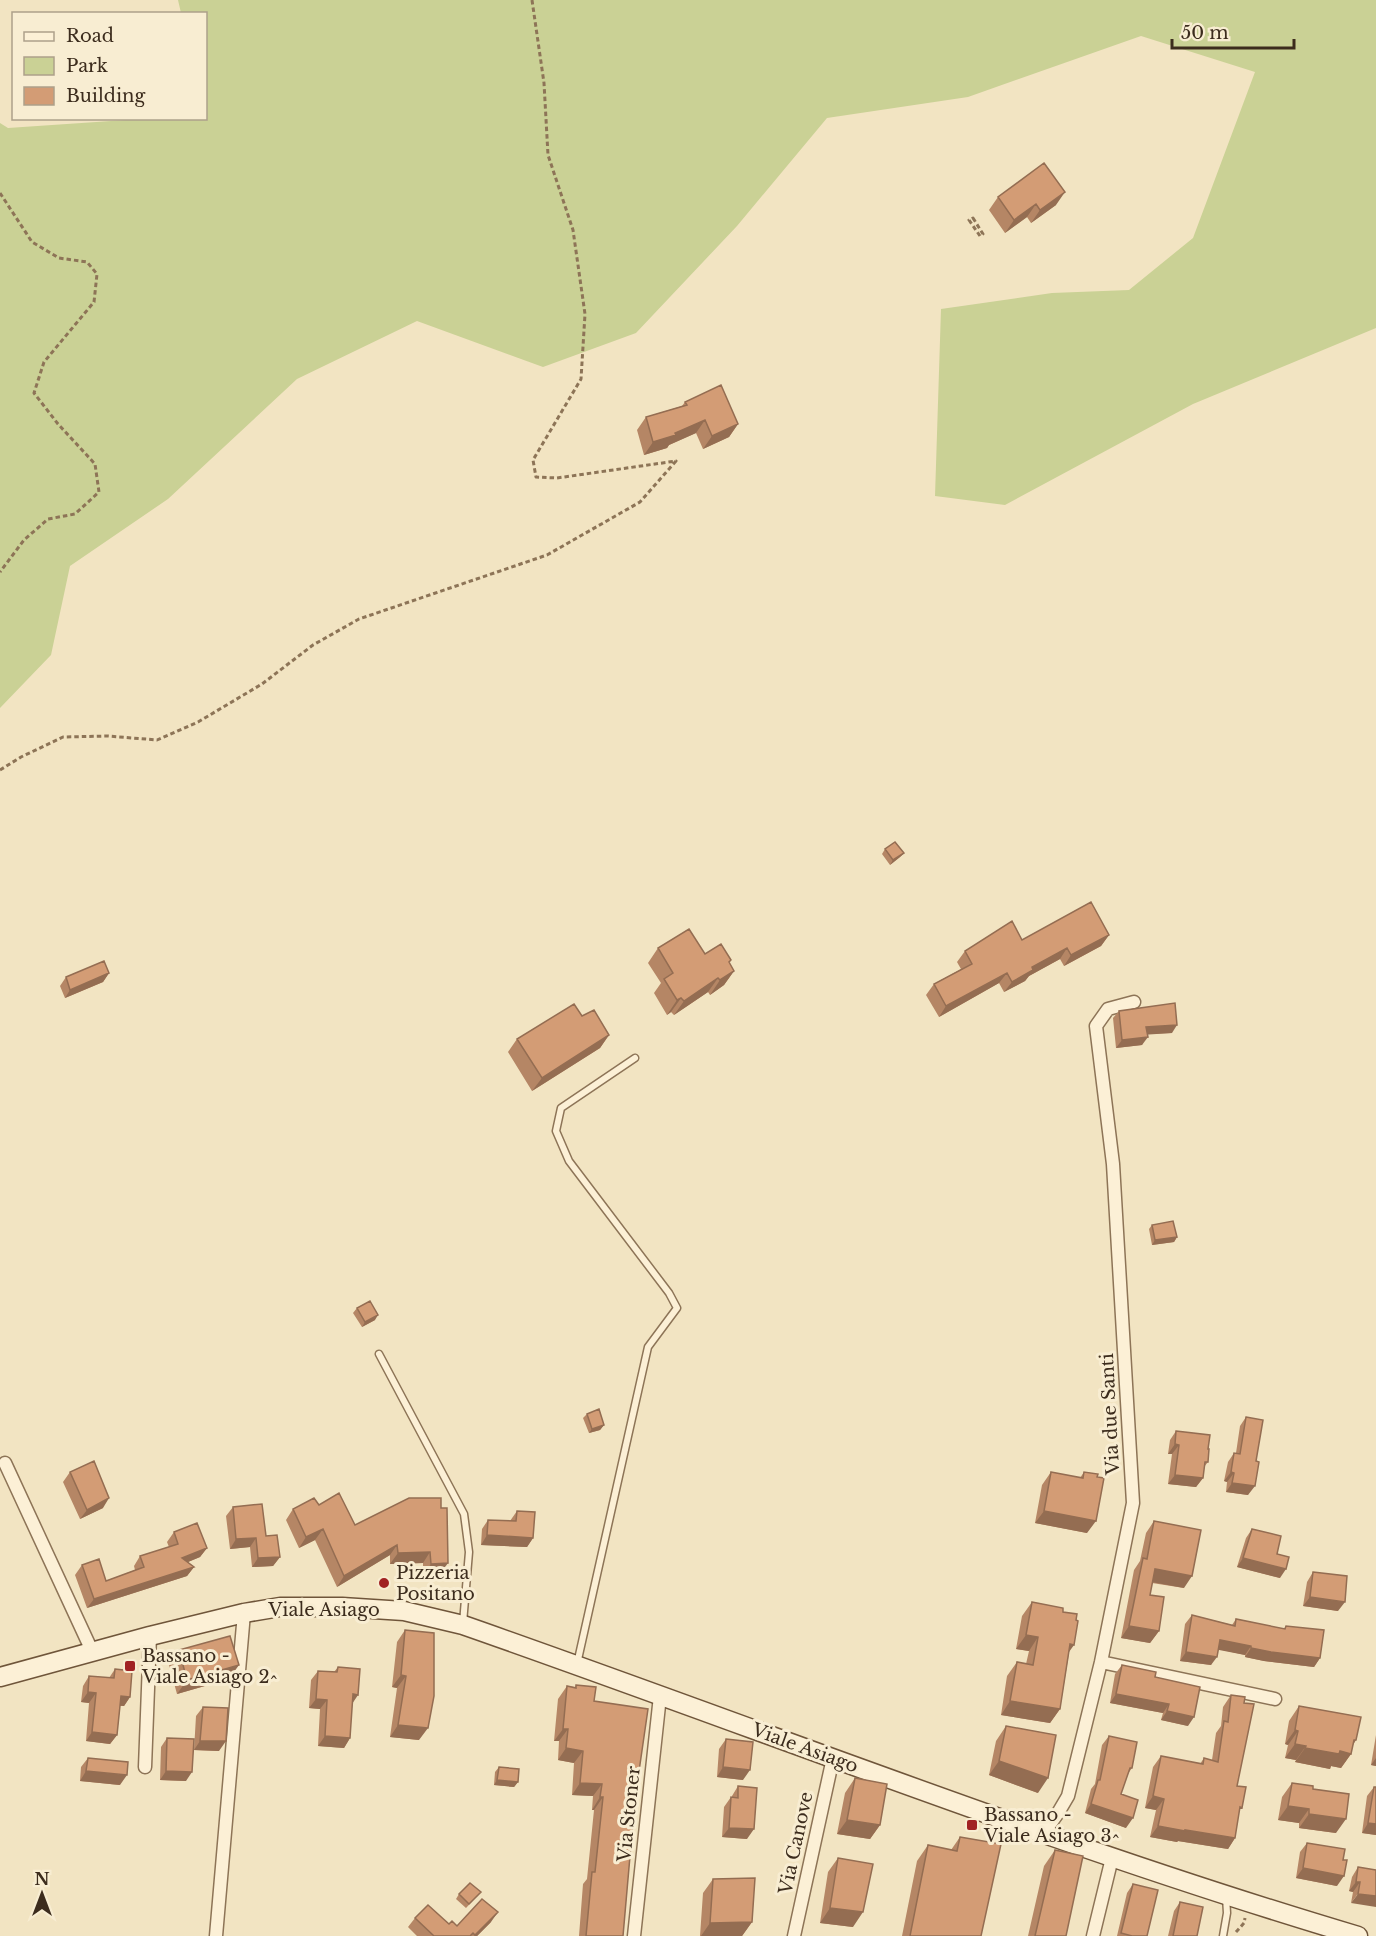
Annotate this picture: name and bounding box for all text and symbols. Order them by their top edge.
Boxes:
legend [12,12,207,120]
scale bar [1172,12,1294,50]
text: 50 m [1181,22,1229,44]
text: Road [66,25,114,47]
text: Park [66,55,108,77]
text: Building [66,85,145,107]
street label: Via due Santi [1096,1353,1124,1476]
place label: Pizzeria Positano [396,1562,475,1605]
marker: Pizzeria Positano [377,1576,391,1590]
street label: Viale Asiago [267,1599,380,1621]
place label: Bassano - Viale Asiago 2^ [141,1645,278,1688]
marker: Bassano - Viale Asiago 2^ [123,1659,137,1673]
street label: Viale Asiago [748,1718,861,1777]
street label: Via Stoner [613,1764,645,1864]
street label: Via Canove [774,1790,818,1897]
place label: Bassano - Viale Asiago 3^ [983,1804,1120,1847]
marker: Bassano - Viale Asiago 3^ [965,1818,979,1832]
north arrow [12,1864,72,1924]
text: N [34,1869,50,1889]

